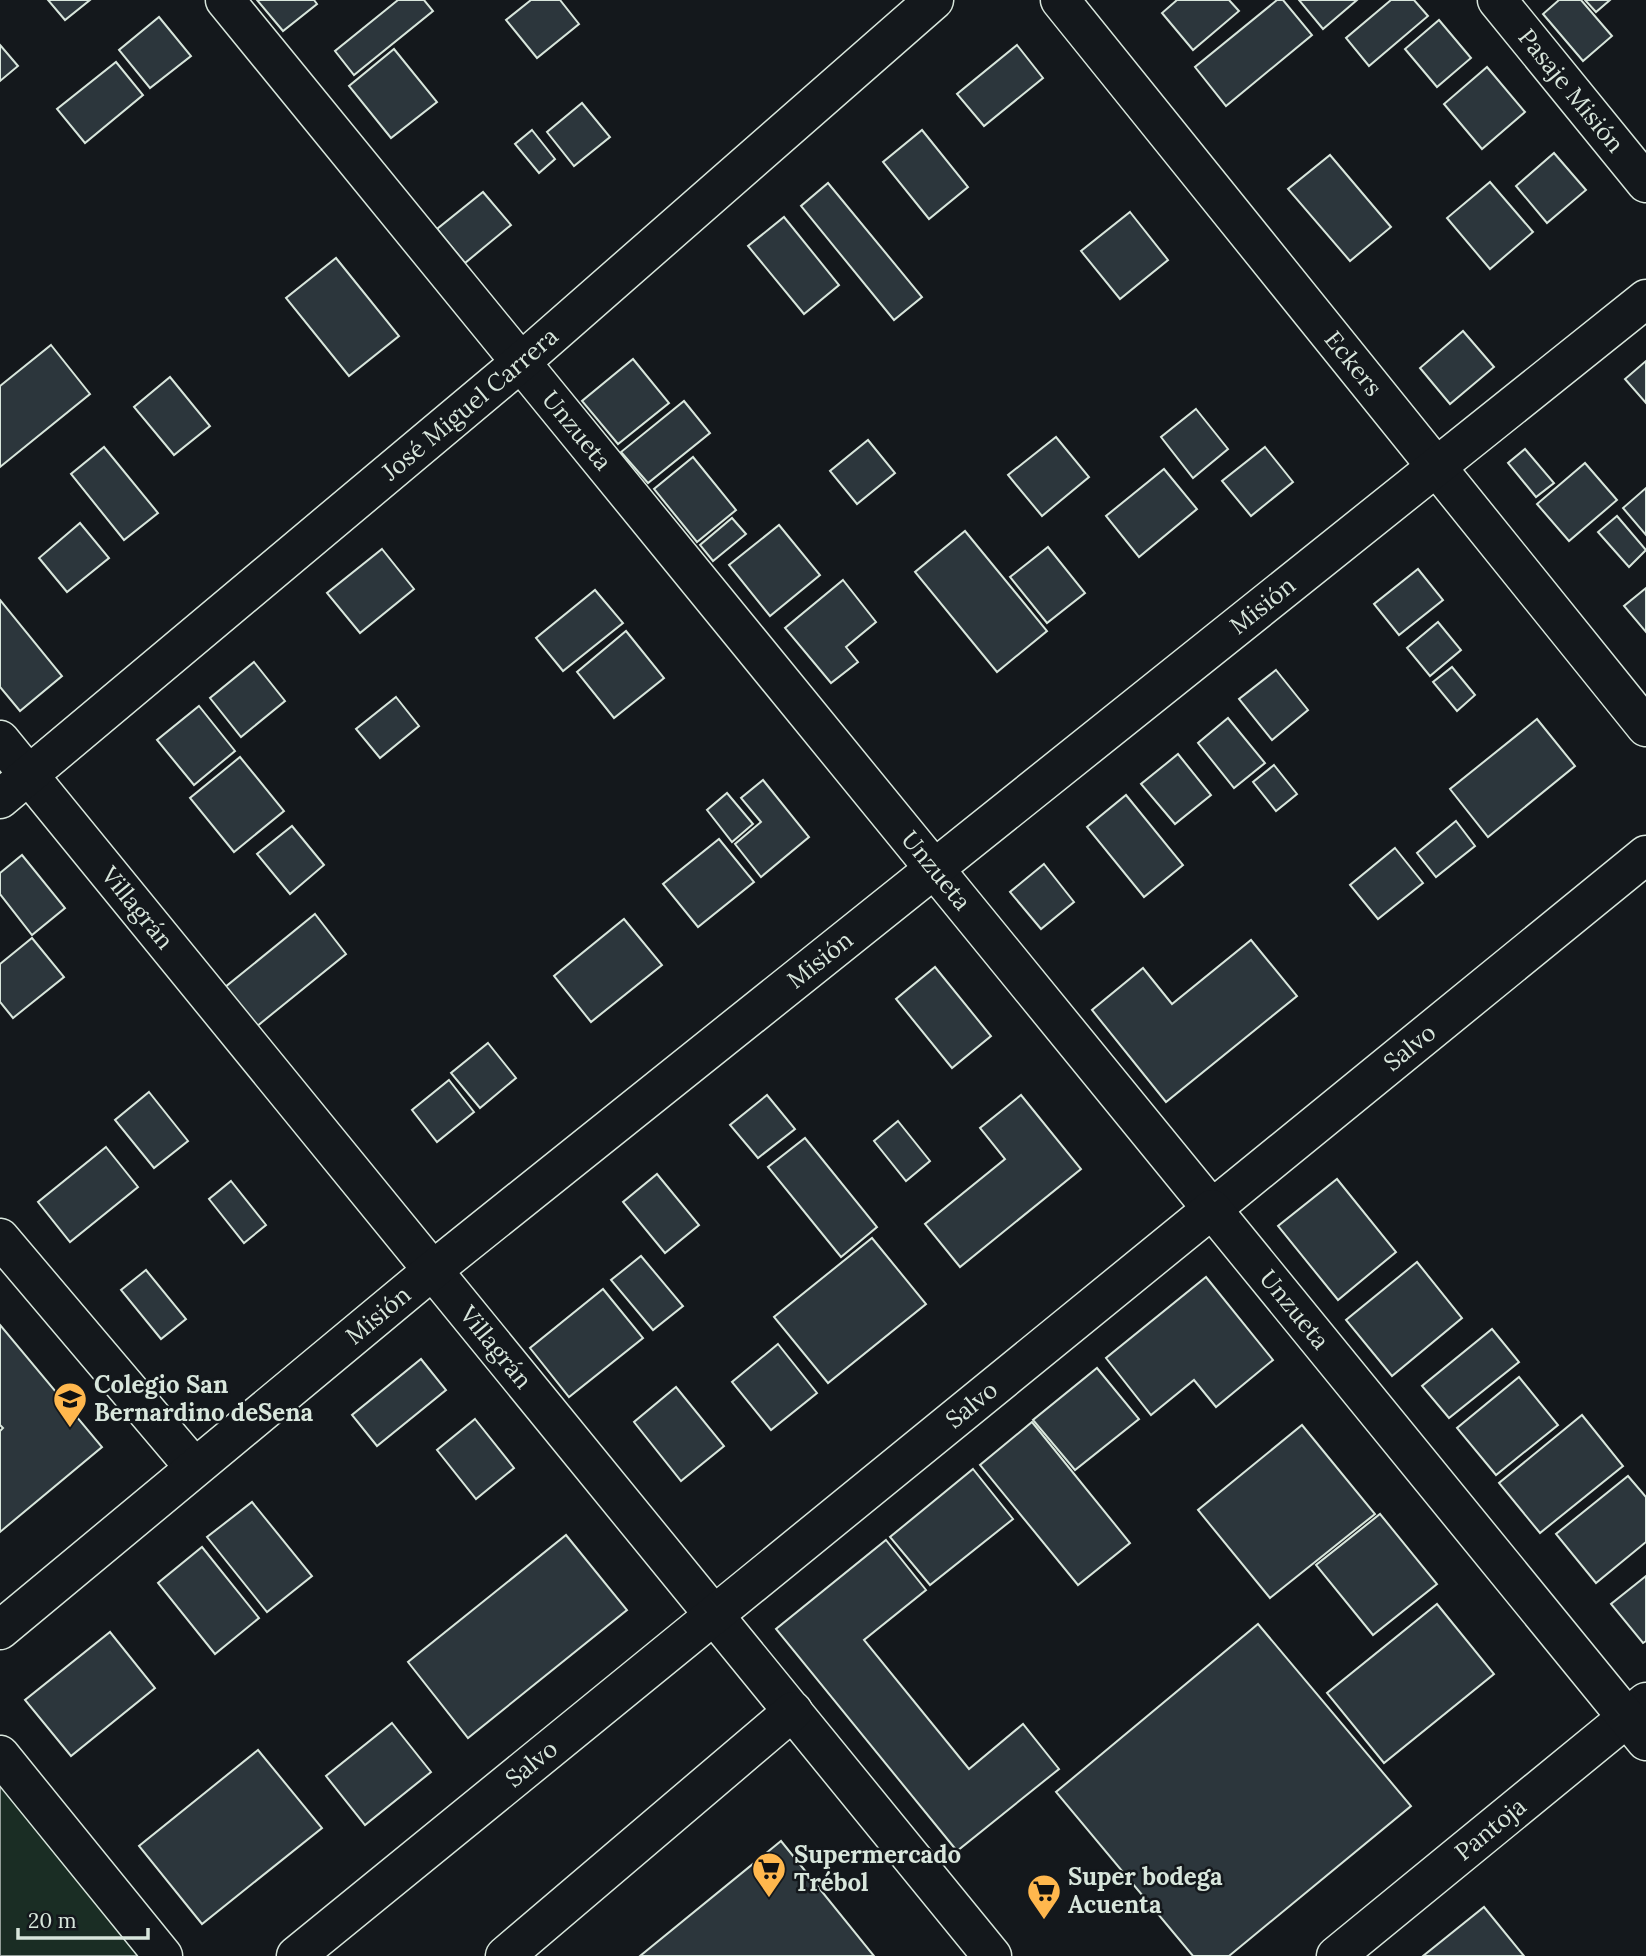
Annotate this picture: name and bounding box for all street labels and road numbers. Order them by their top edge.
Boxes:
street label: Pasaje Misión [1512,22,1631,159]
street label: José Miguel Carrera [375,321,564,488]
street label: Eckers [1318,324,1389,402]
street label: Unzueta [535,384,619,477]
street label: Misión [1223,570,1302,641]
street label: Unzueta [895,824,978,917]
street label: Villagrán [94,859,181,956]
street label: Misión [781,924,859,995]
street label: Salvo [1377,1017,1442,1078]
street label: Unzueta [1253,1263,1336,1356]
street label: Misión [339,1279,417,1351]
street label: Villagrán [452,1299,539,1395]
street label: Salvo [939,1374,1004,1435]
street label: Salvo [499,1733,564,1794]
street label: Pantoja [1448,1791,1532,1867]

